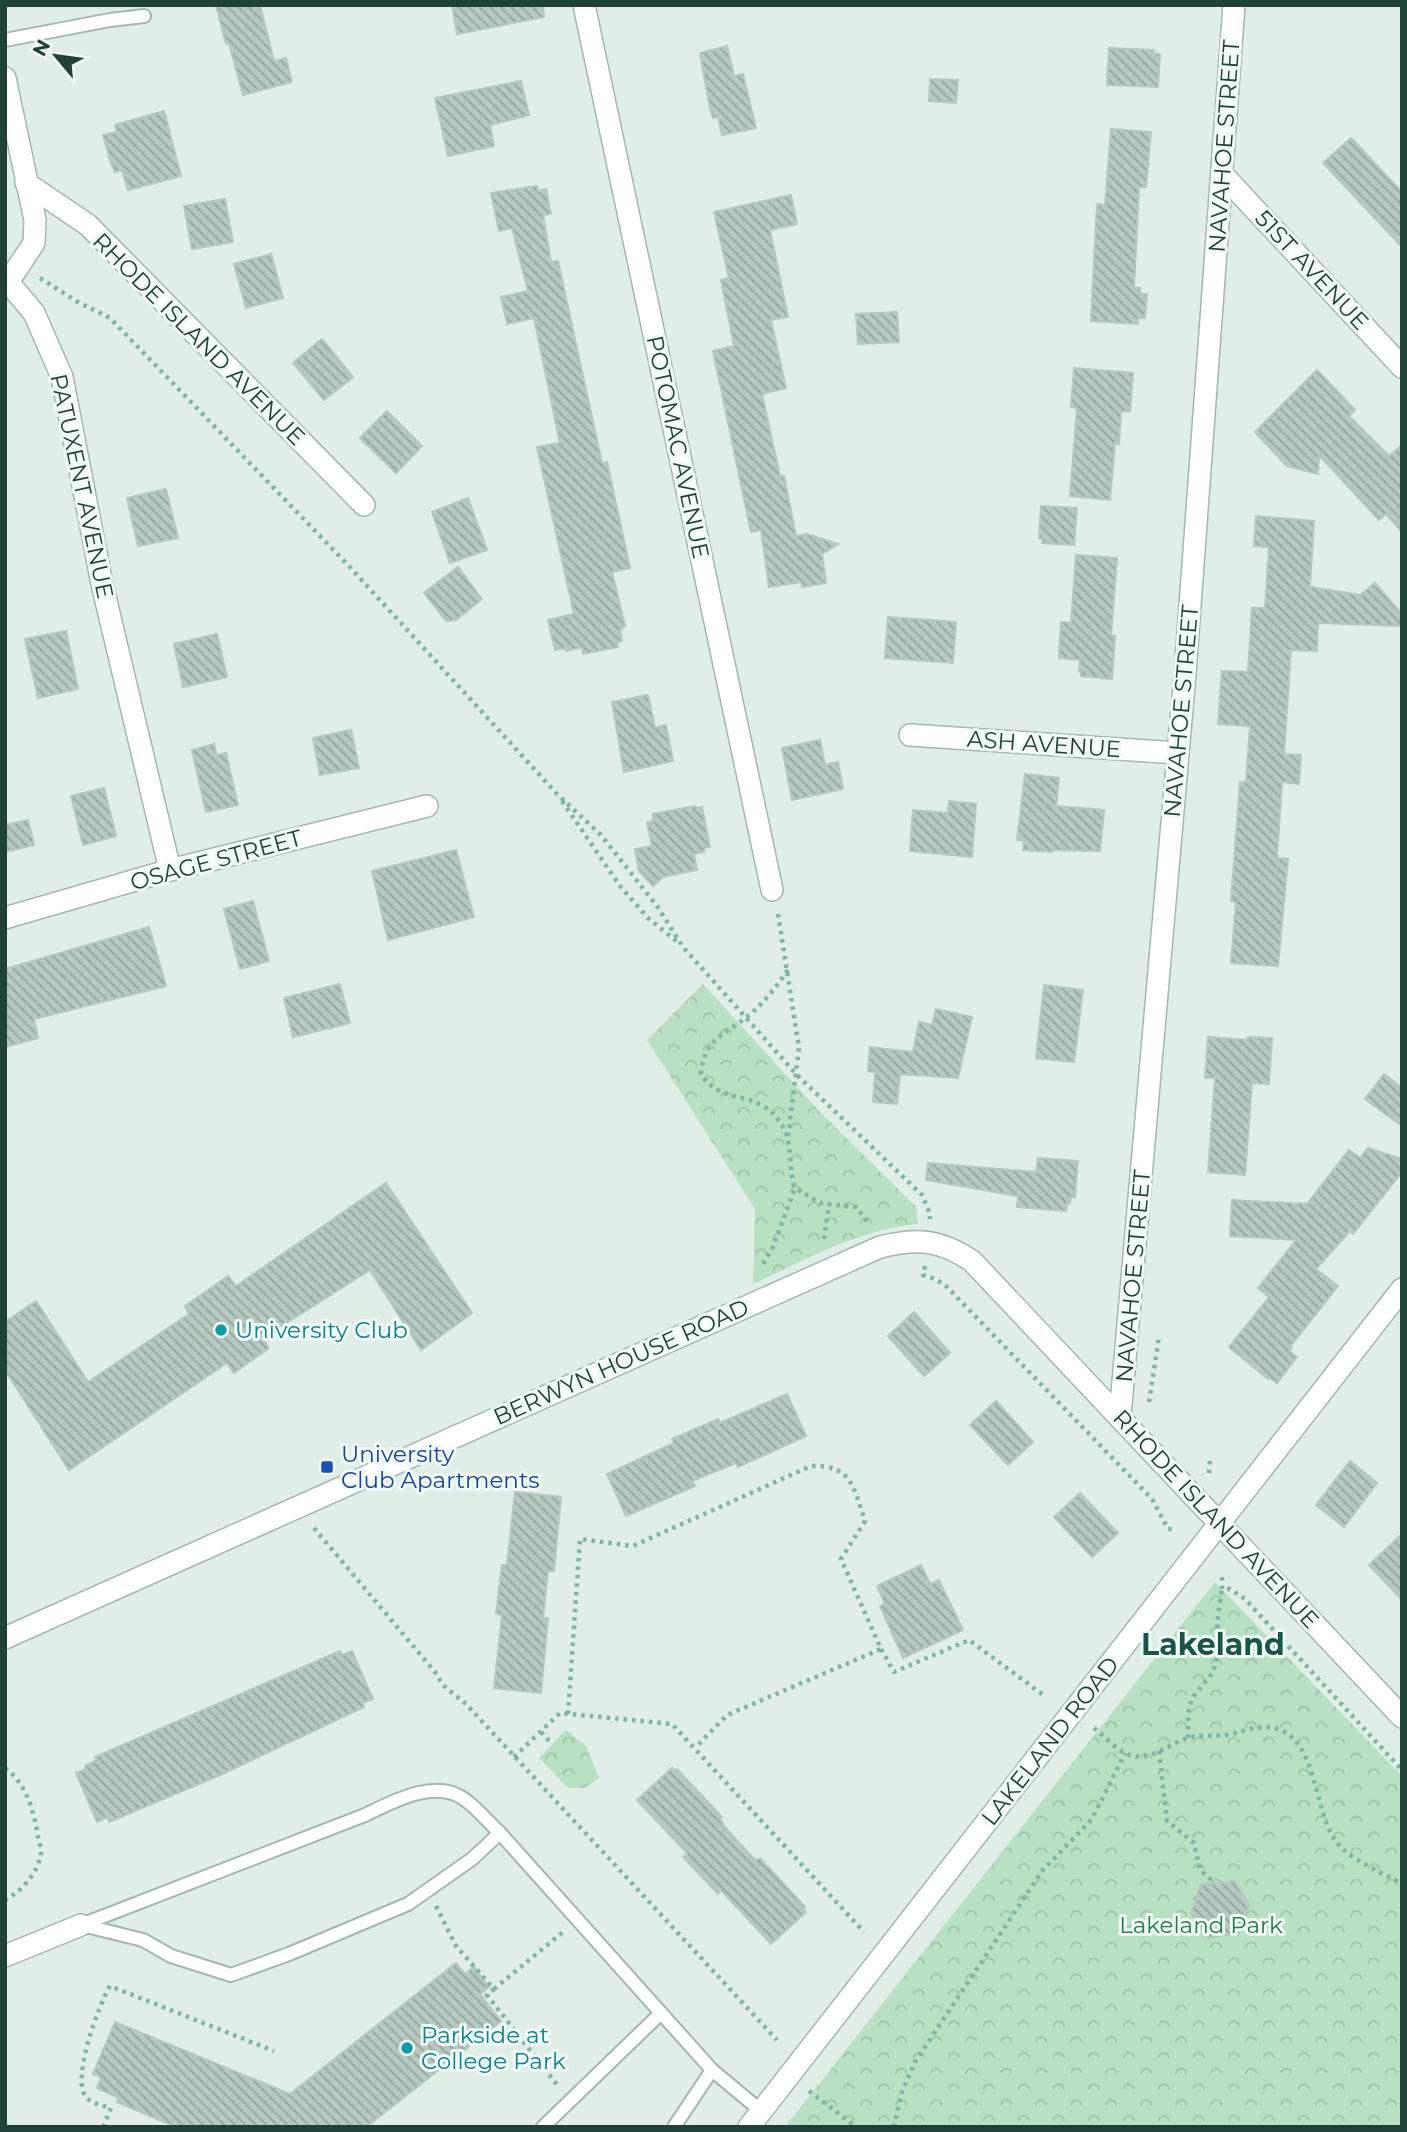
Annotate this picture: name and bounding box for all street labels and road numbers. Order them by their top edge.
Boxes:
street label: NAVAHOE STREET [1203,38,1245,253]
street label: 51ST AVENUE [1249,204,1375,336]
street label: RHODE ISLAND AVENUE [87,227,311,451]
street label: POTOMAC AVENUE [641,333,715,561]
street label: PATUXENT AVENUE [44,371,120,601]
street label: NAVAHOE STREET [1158,603,1204,818]
street label: ASH AVENUE [966,725,1122,763]
street label: OSAGE STREET [127,823,306,896]
street label: NAVAHOE STREET [1110,1168,1156,1383]
street label: BERWYN HOUSE ROAD [489,1293,753,1431]
street label: RHODE ISLAND AVENUE [1107,1404,1325,1634]
street label: LAKELAND ROAD [975,1651,1125,1831]

